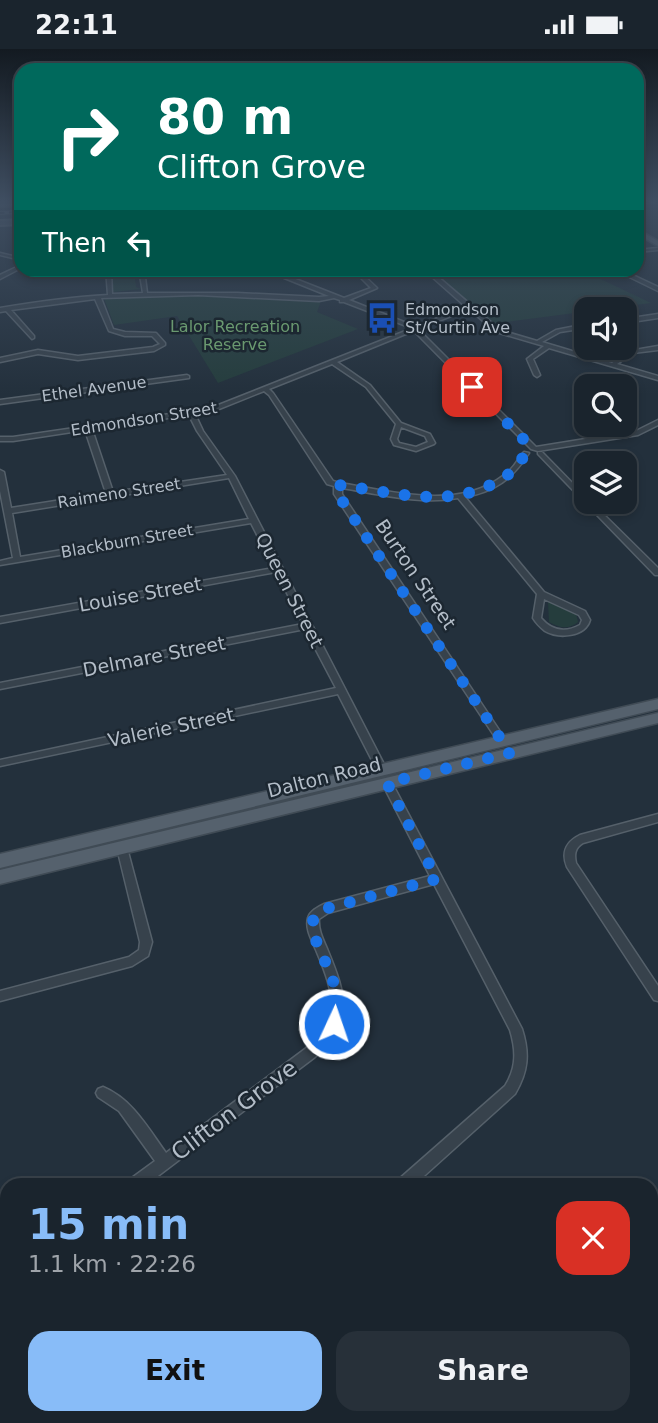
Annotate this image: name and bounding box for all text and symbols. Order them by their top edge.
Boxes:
text: 22:11 [35,10,118,40]
text: 80 m [157,89,293,146]
icon: right [42,91,133,182]
text: Clifton Grove [157,148,366,186]
icon: left [121,224,159,262]
text: Then [42,228,107,258]
map controls [574,297,637,514]
button: sound [574,297,637,360]
place label: Edmondson St/Curtin Ave [405,300,510,337]
bus stop icon: Edmondson St/Curtin Ave [365,301,399,335]
park label: Lalor Recreation Reserve [170,317,300,354]
pin [442,357,502,417]
icon: arrive [453,368,491,406]
street label: Ethel Avenue [41,372,147,406]
button: search [574,374,637,437]
street label: Edmondson Street [69,398,219,440]
button: layers [574,451,637,514]
street label: Raimeno Street [56,474,182,512]
street label: Burton Street [371,515,461,633]
street label: Blackburn Street [59,520,195,562]
street label: Queen Street [252,529,328,651]
street label: Louise Street [77,572,203,616]
street label: Delmare Street [81,631,227,681]
street label: Valerie Street [106,703,236,751]
street label: Dalton Road [265,752,383,802]
position arrow [297,987,371,1061]
street label: Clifton Grove [166,1054,302,1166]
text: 15 min [28,1200,189,1249]
button: close [556,1201,630,1275]
text: 1.1 km · 22:26 [28,1251,196,1277]
button: Exit [28,1331,322,1411]
button: Share [336,1331,630,1411]

